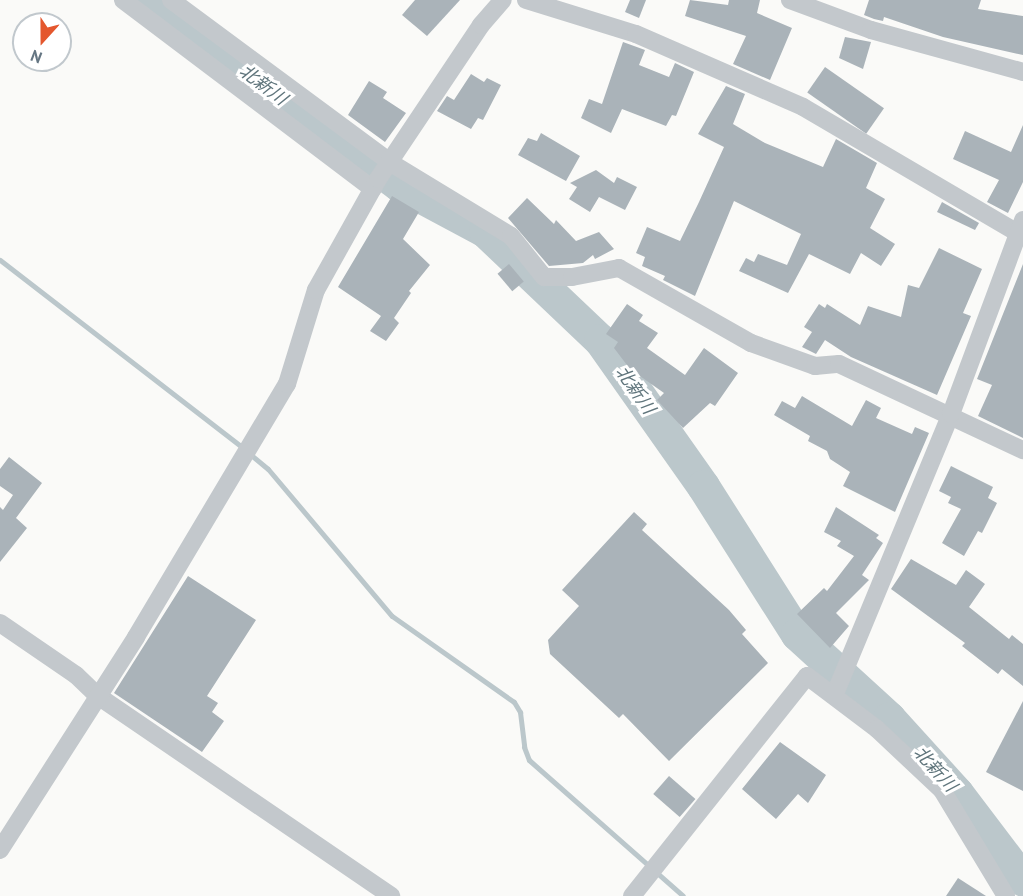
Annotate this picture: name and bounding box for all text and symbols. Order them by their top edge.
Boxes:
north arrow [12,12,72,72]
text: N [28,46,45,68]
water label: 北新川 [235,60,291,110]
water label: 北新川 [611,362,659,418]
water label: 北新川 [909,742,961,796]

